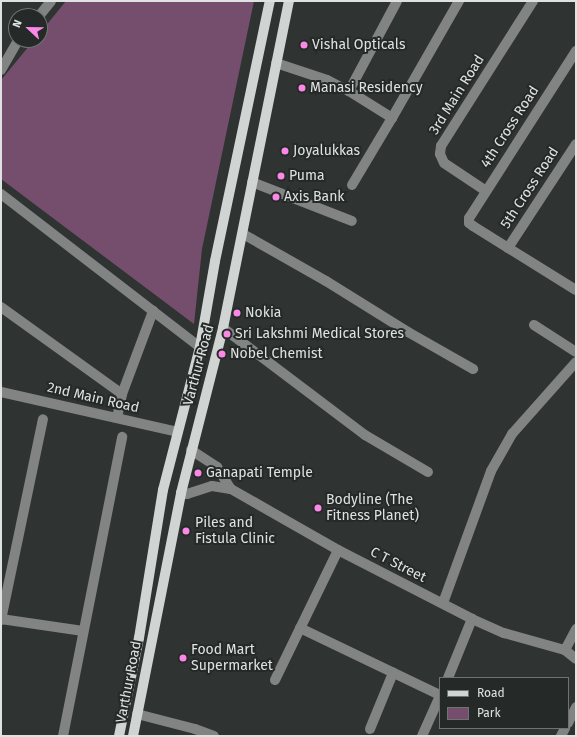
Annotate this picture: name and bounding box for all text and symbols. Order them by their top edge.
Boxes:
north arrow [8,8,48,48]
text: N [10,18,25,30]
place label: Vishal Opticals [312,37,405,53]
marker: Vishal Opticals [299,40,309,50]
street label: 3rd Main Road [426,52,488,138]
place label: Manasi Residency [310,80,423,96]
marker: Manasi Residency [297,83,307,93]
street label: 4th Cross Road [477,83,543,171]
place label: Joyalukkas [293,143,360,159]
street label: 5th Cross Road [497,144,563,232]
marker: Joyalukkas [280,146,290,156]
place label: Puma [289,168,325,184]
marker: Puma [276,171,286,181]
place label: Axis Bank [284,189,345,205]
marker: Axis Bank [271,192,281,202]
place label: Nokia [245,305,281,321]
marker: Nokia [232,308,242,318]
street label: Varthur Road [180,323,218,407]
place label: Sri Lakshmi Medical Stores [235,326,404,342]
marker: Sri Lakshmi Medical Stores [222,329,232,339]
place label: Nobel Chemist [230,346,323,362]
marker: Nobel Chemist [217,349,227,359]
street label: 2nd Main Road [45,379,141,417]
place label: Ganapati Temple [206,465,313,481]
marker: Ganapati Temple [193,468,203,478]
place label: Bodyline (The Fitness Planet) [326,492,419,524]
marker: Bodyline (The Fitness Planet) [313,503,323,513]
place label: Piles and Fistula Clinic [195,515,275,548]
marker: Piles and Fistula Clinic [180,525,192,537]
street label: C T Street [367,544,429,586]
street label: Varthur Road [113,640,145,724]
place label: Food Mart Supermarket [191,642,273,674]
marker: Food Mart Supermarket [178,653,188,663]
legend [439,677,569,729]
text: Road [477,686,505,700]
text: Park [477,706,501,720]

